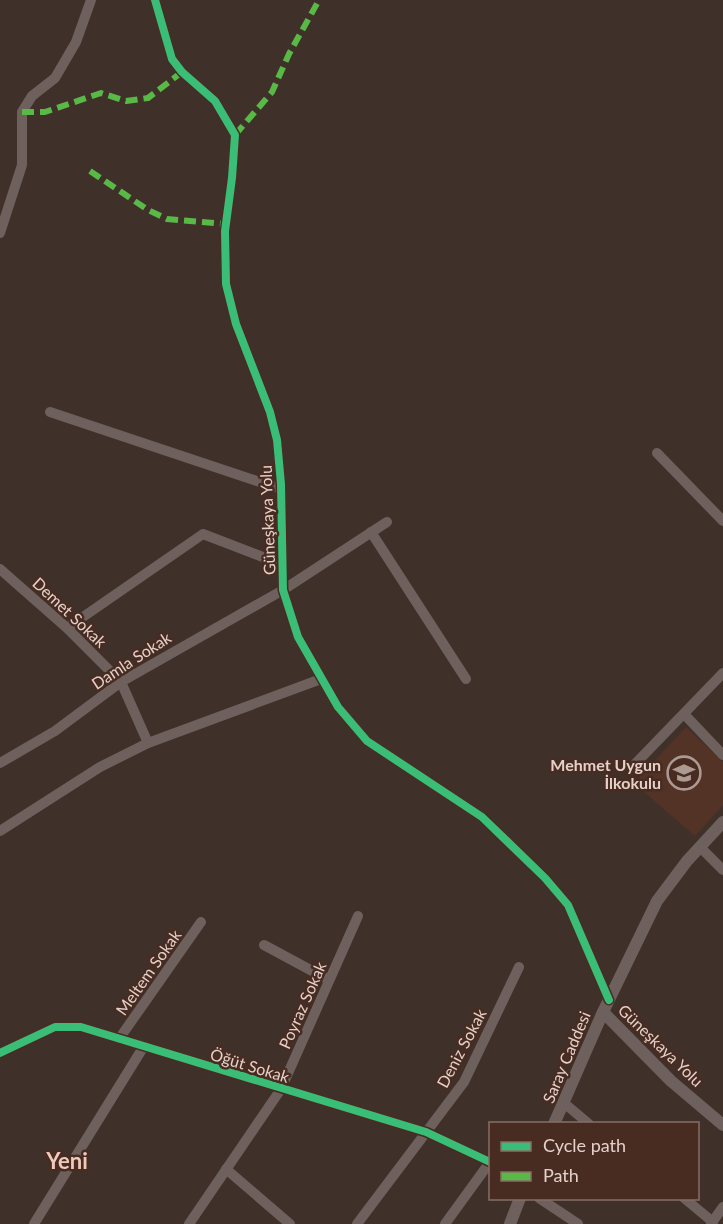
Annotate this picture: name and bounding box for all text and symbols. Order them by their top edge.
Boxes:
street label: Güneşkaya Yolu [256,465,278,575]
street label: Demet Sokak [29,573,111,652]
street label: Damla Sokak [88,627,175,693]
place label: Mehmet Uygun İlkokulu [550,755,661,792]
school or university icon: Mehmet Uygun İlkokulu [666,755,702,791]
street label: Meltem Sokak [111,925,185,1018]
street label: Poyraz Sokak [274,958,330,1051]
street label: Güneşkaya Yolu [615,1000,707,1090]
street label: Deniz Sokak [432,1005,490,1091]
street label: Saray Caddesi [538,1008,594,1106]
street label: Öğüt Sokak [208,1044,293,1086]
legend [489,1122,699,1200]
text: Cycle path [543,1134,626,1156]
district label: Yeni [45,1147,88,1174]
text: Path [543,1164,579,1186]

